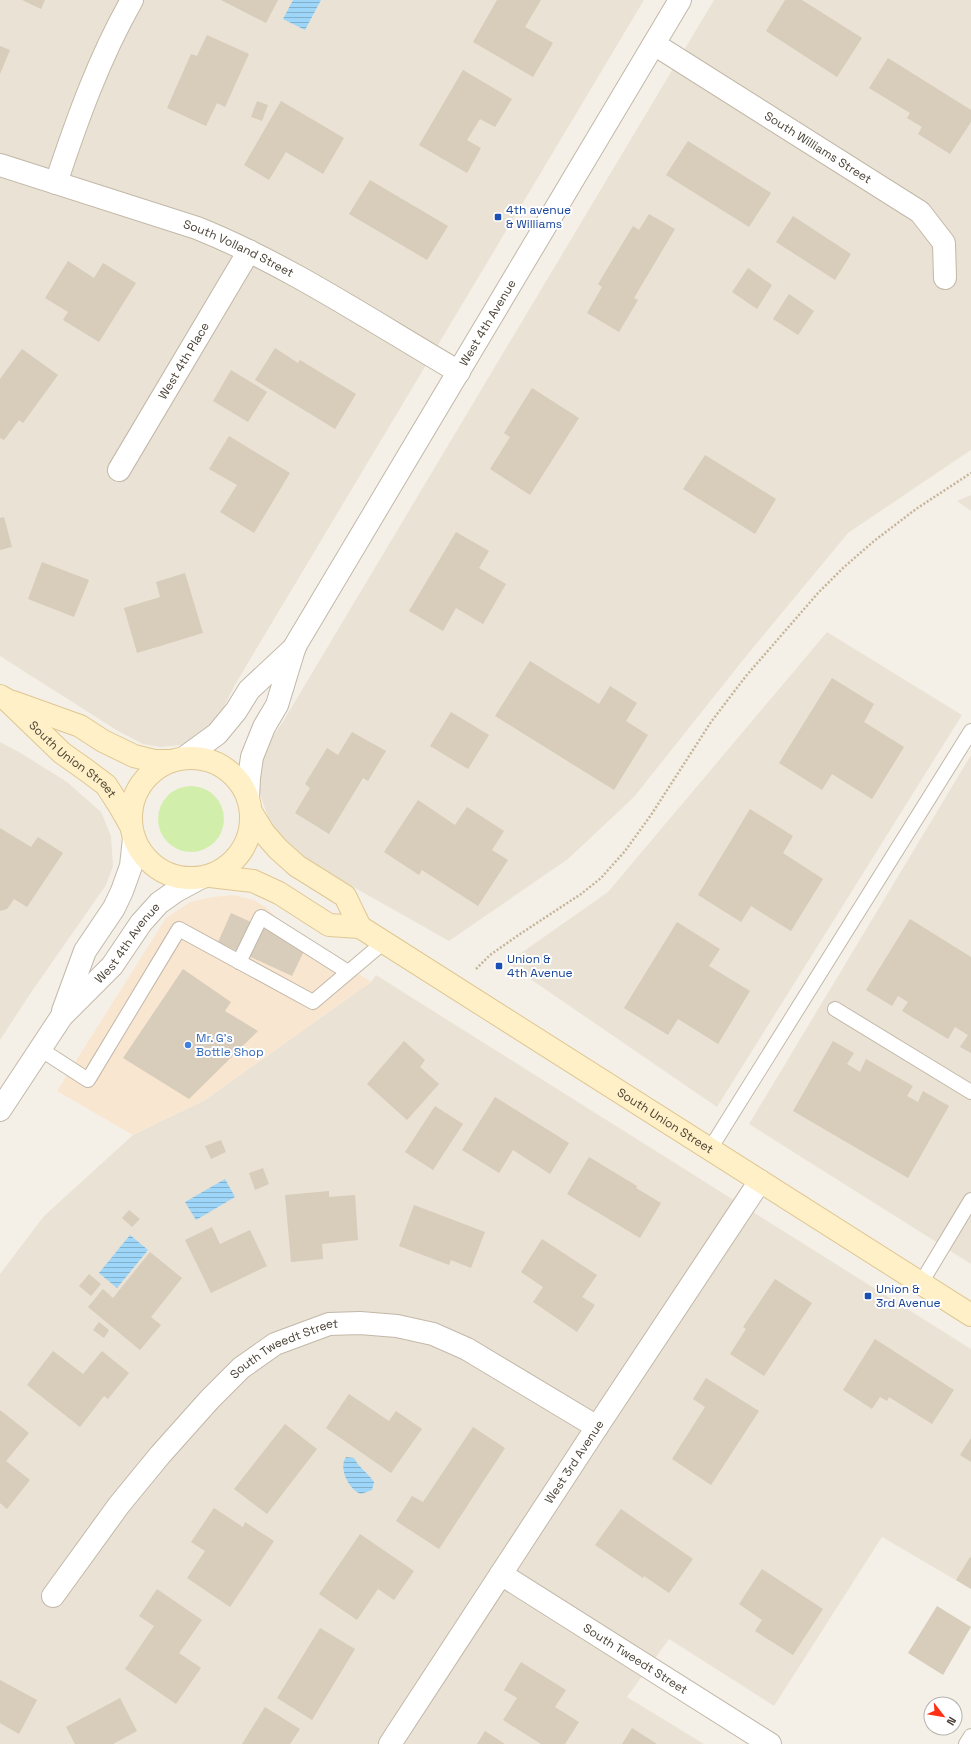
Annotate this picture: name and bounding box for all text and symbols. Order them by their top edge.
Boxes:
street label: South Williams Street [761,108,875,187]
place label: 4th avenue & Williams [506,202,571,232]
marker: 4th avenue & Williams [493,212,503,222]
street label: South Volland Street [181,216,297,281]
street label: West 4th Avenue [456,277,520,369]
street label: West 4th Place [155,319,213,402]
street label: South Union Street [26,717,120,801]
street label: West 4th Avenue [91,899,164,987]
place label: Union & 4th Avenue [507,951,573,981]
marker: Union & 4th Avenue [494,961,504,971]
place label: Mr. G's Bottle Shop [196,1030,264,1060]
marker: Mr. G's Bottle Shop [183,1040,193,1050]
street label: South Union Street [614,1084,716,1157]
place label: Union & 3rd Avenue [876,1281,941,1311]
marker: Union & 3rd Avenue [863,1291,873,1301]
street label: South Tweedt Street [227,1316,338,1382]
street label: West 3rd Avenue [541,1417,607,1507]
street label: South Tweedt Street [580,1620,691,1698]
north arrow [923,1696,963,1736]
text: N [944,1714,959,1728]

